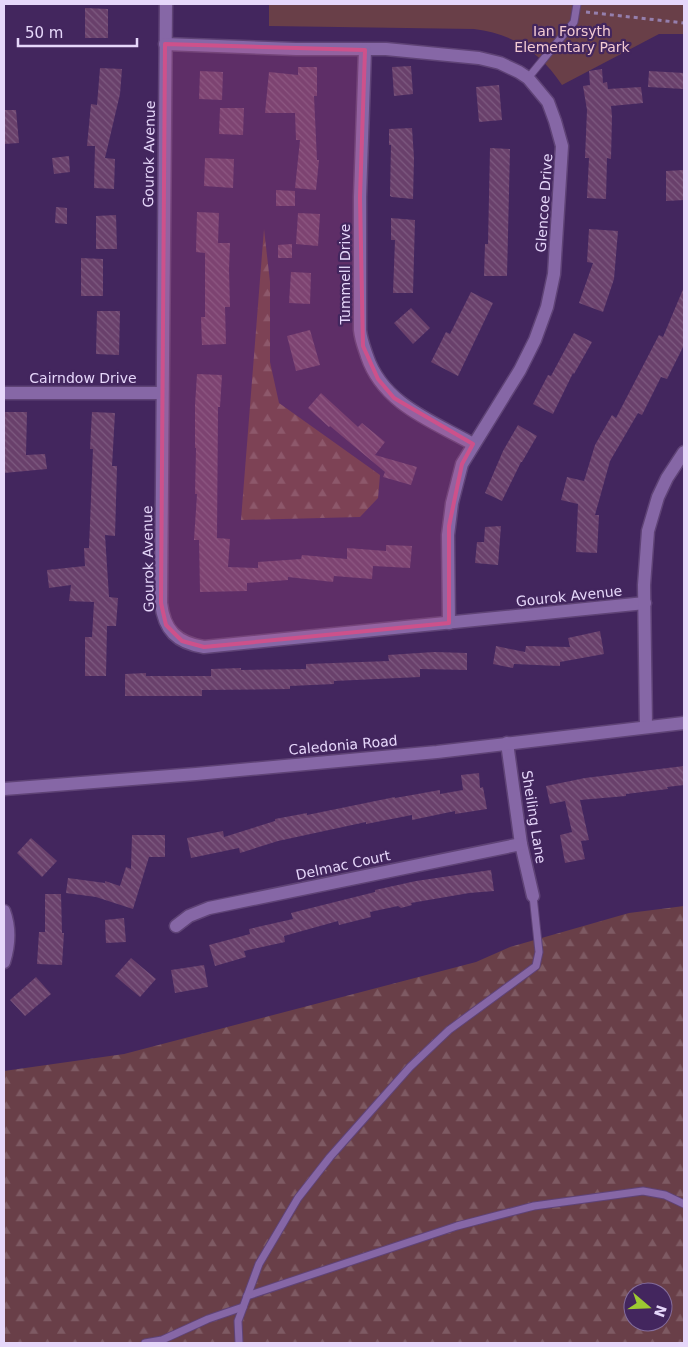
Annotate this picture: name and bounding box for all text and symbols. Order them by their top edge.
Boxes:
scale bar [18,15,136,47]
park label: Ian Forsyth Elementary Park [514,23,631,55]
text: 50 m [25,24,63,42]
street label: Gourok Avenue [140,100,158,208]
street label: Glencoe Drive [533,153,555,253]
street label: Tummell Drive [337,224,353,325]
street label: Cairndow Drive [29,370,137,386]
street label: Gourok Avenue [139,505,157,613]
street label: Gourok Avenue [515,582,623,610]
street label: Caledonia Road [288,732,398,758]
street label: Sheiling Lane [519,769,549,865]
street label: Delmac Court [294,847,392,883]
north arrow [623,1282,673,1332]
text: N [651,1303,670,1319]

